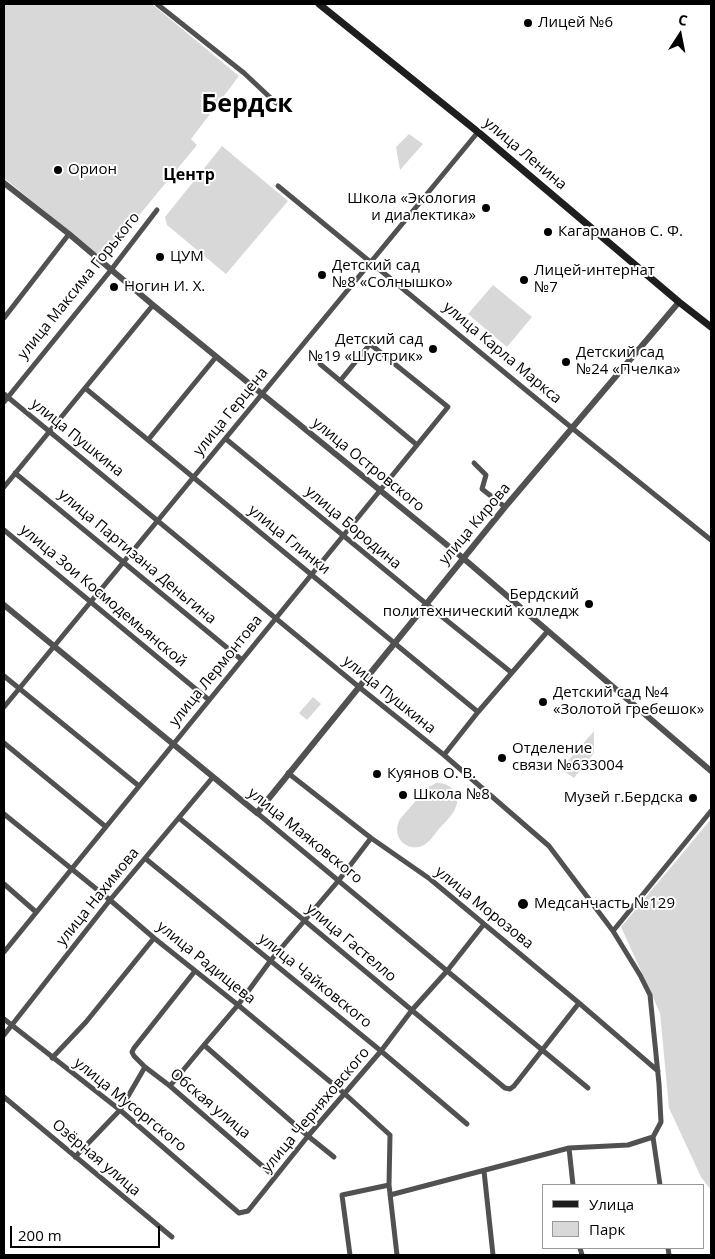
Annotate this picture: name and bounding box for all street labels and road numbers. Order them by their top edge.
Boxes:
street label: улица Ленина [480,114,570,194]
street label: улица Максима Горького [14,209,144,363]
street label: улица Карла Маркса [439,298,565,408]
street label: улица Герцена [190,364,272,460]
street label: улица Пушкина [27,395,127,481]
street label: улица Островского [308,414,428,516]
street label: улица Кирова [436,479,514,569]
street label: улица Бородина [301,483,405,573]
street label: улица Партизана Деньгина [54,486,220,628]
street label: улица Глинки [244,502,334,578]
street label: улица Зои Космодемьянской [16,521,190,671]
street label: улица Лермонтова [166,612,266,730]
street label: улица Пушкина [339,652,439,738]
street label: улица Маяковского [244,784,366,888]
street label: улица Нахимова [53,844,143,950]
street label: улица Морозова [431,863,537,953]
street label: улица Гастелло [302,900,400,986]
street label: улица Радищева [153,918,259,1008]
street label: улица Чайковского [255,930,375,1032]
street label: улица Черняховского [258,1044,374,1176]
street label: улица Мусоргского [70,1054,190,1156]
street label: Обская улица [166,1065,254,1143]
street label: Озёрная улица [48,1116,144,1200]

